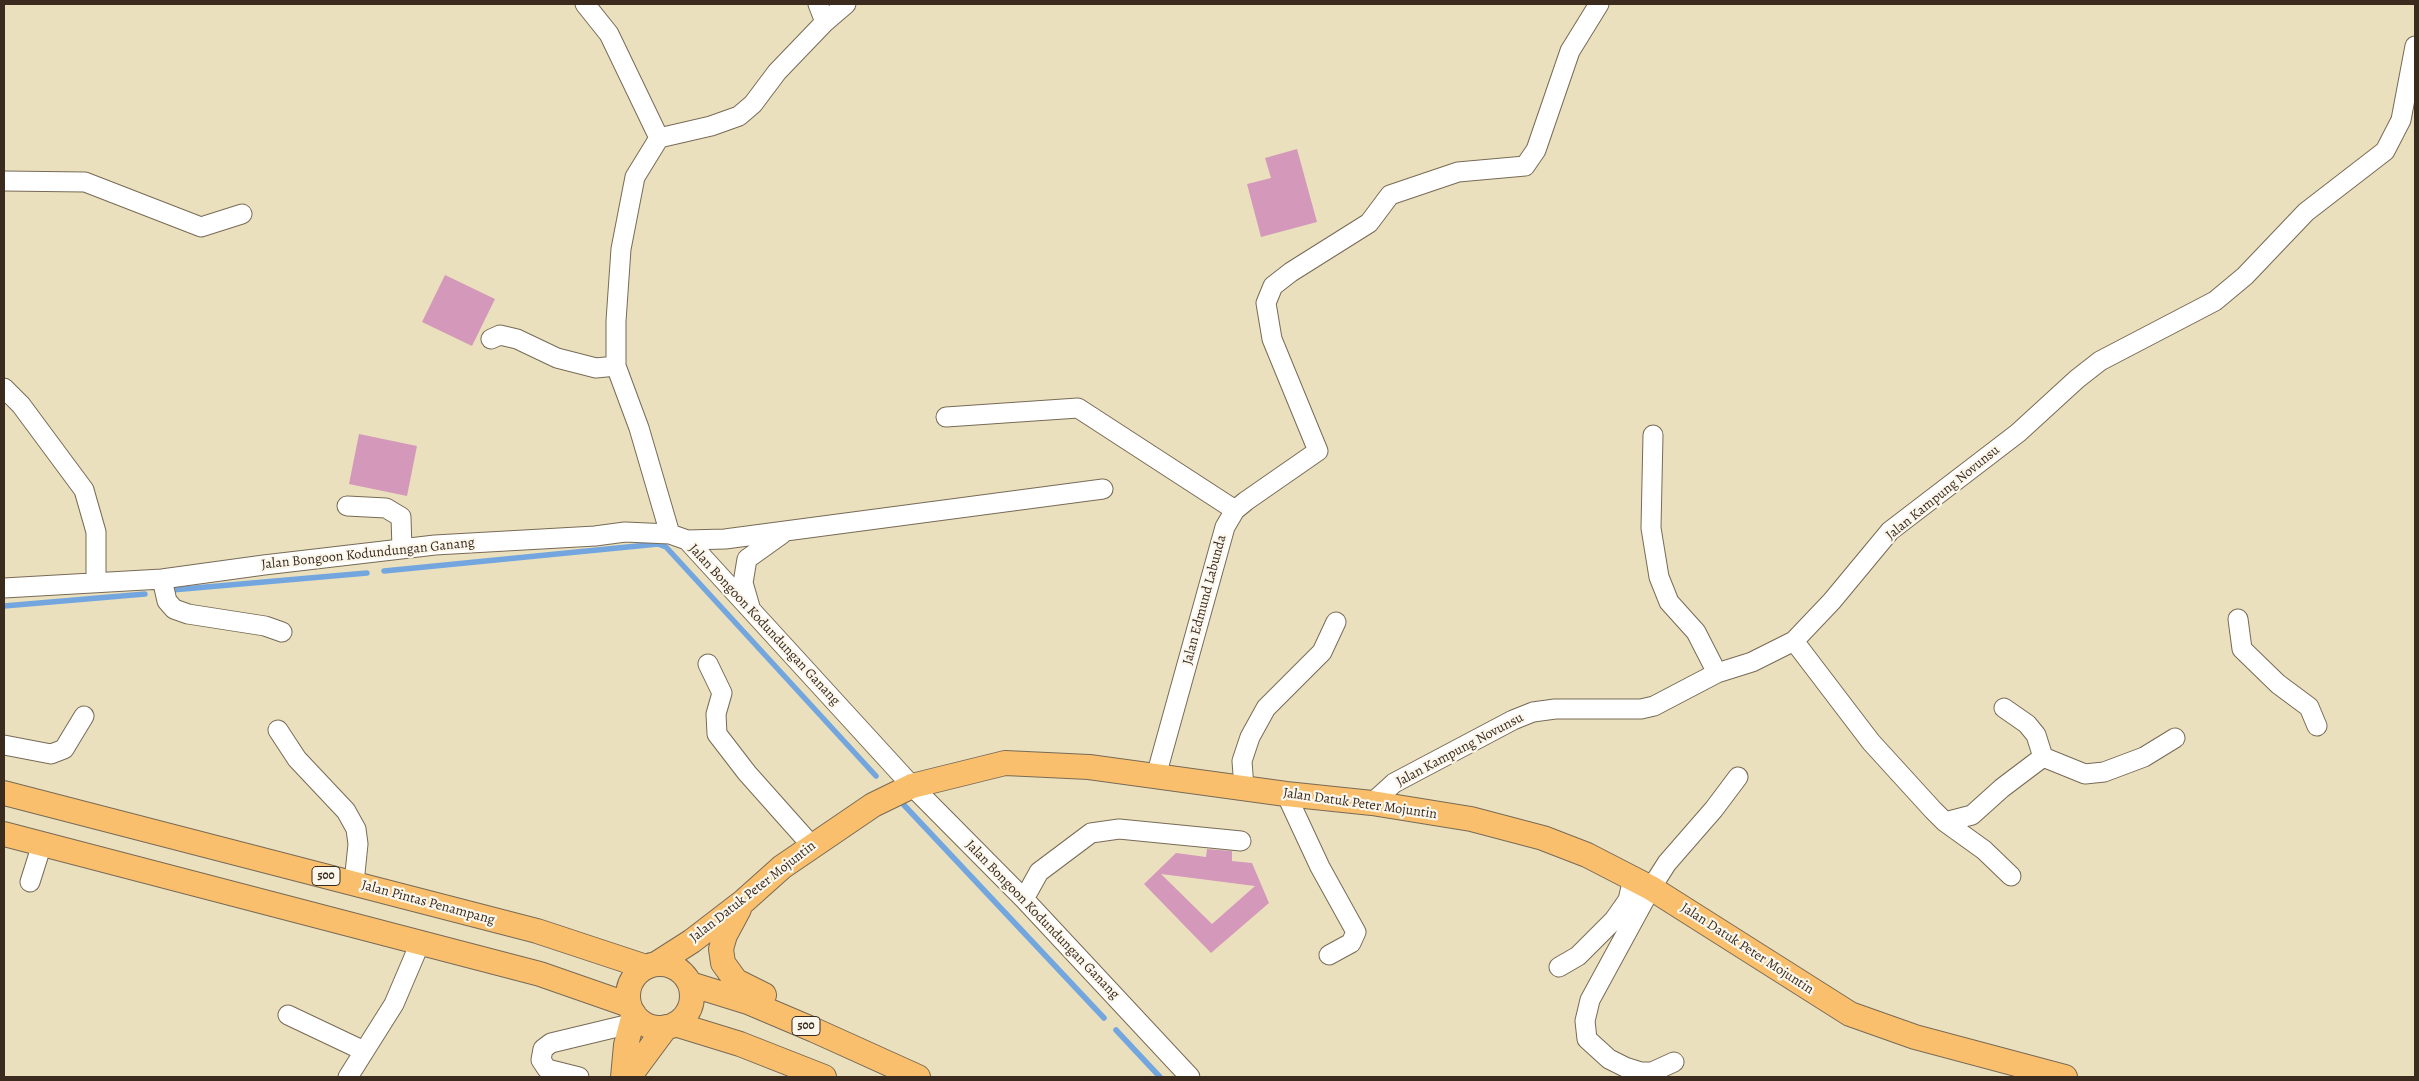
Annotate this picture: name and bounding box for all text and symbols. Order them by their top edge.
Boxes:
street label: Jalan Kampung Novunsu [1883,442,2003,544]
street label: Jalan Edmund Labunda [1180,533,1230,667]
street label: Jalan Bongoon Kodundungan Ganang [260,534,476,574]
street label: Jalan Bongoon Kodundungan Ganang [685,541,843,709]
street label: Jalan Kampung Novunsu [1394,709,1526,791]
street label: Jalan Datuk Peter Mojuntin [1282,785,1438,823]
street label: Jalan Bongoon Kodundungan Ganang [961,837,1123,1003]
street label: Jalan Datuk Peter Mojuntin [687,838,819,946]
road number: 500 [312,866,340,886]
street label: Jalan Pintas Penampang [359,877,497,929]
street label: Jalan Datuk Peter Mojuntin [1677,900,1817,998]
road number: 500 [792,1016,820,1036]

